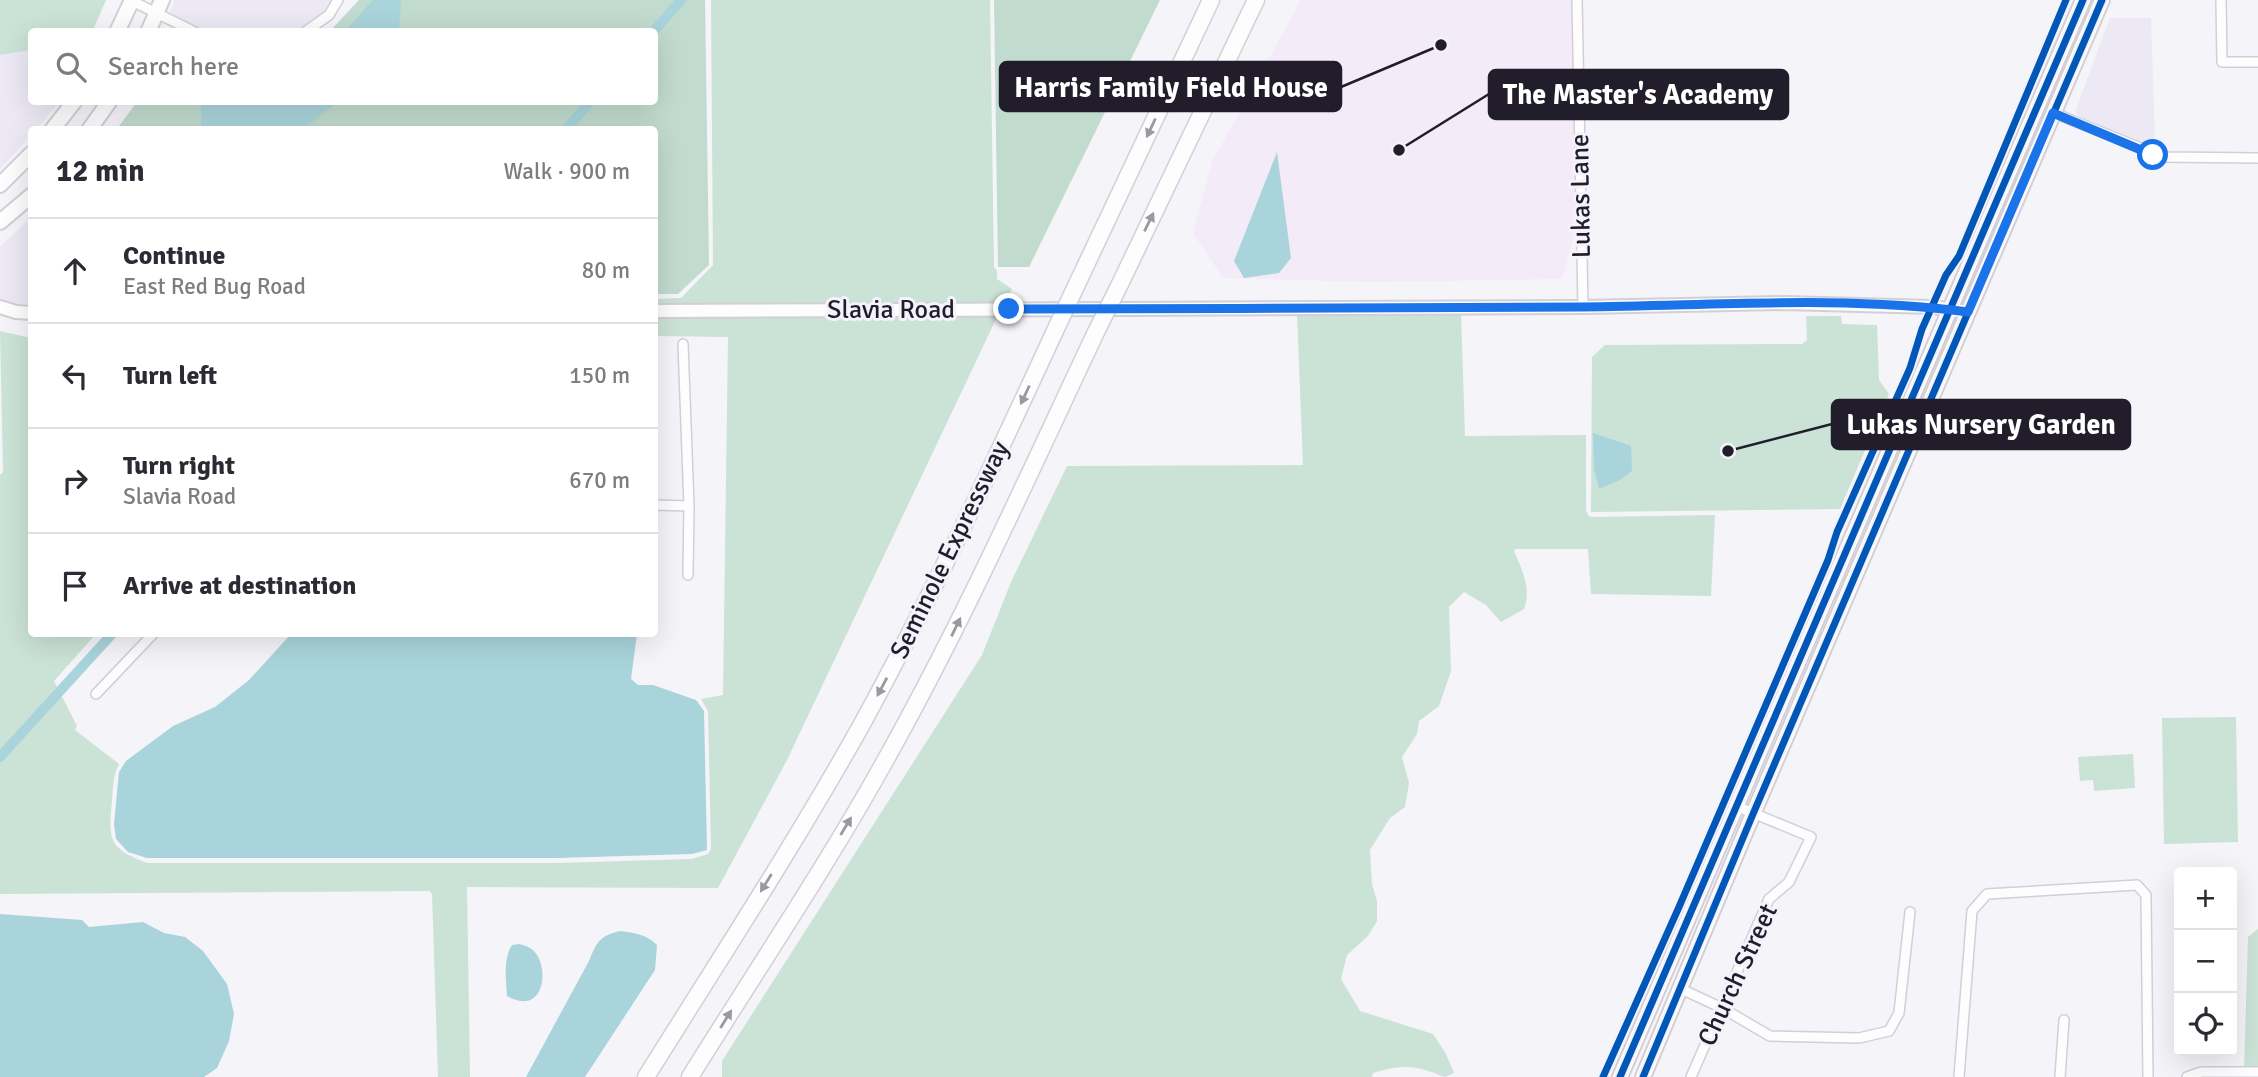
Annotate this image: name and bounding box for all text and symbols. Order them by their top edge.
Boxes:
search box [28,28,658,105]
icon: search [52,48,90,86]
text: Search here [108,51,239,83]
callout: Harris Family Field House [1000,62,1341,111]
callout: The Master's Academy [1489,70,1788,119]
text: Harris Family Field House [1014,71,1328,105]
text: The Master's Academy [1503,78,1773,112]
one-way arrow [1145,118,1157,138]
street label: Lukas Lane [1564,134,1598,258]
route start [2137,139,2168,170]
text: 12 min [56,153,145,190]
text: Walk · 900 m [504,157,630,186]
one-way arrow [1143,212,1155,232]
text: Continue [123,240,225,272]
icon: ahead [56,252,94,290]
text: 80 m [582,256,630,285]
text: East Red Bug Road [123,272,306,301]
route end [993,293,1024,324]
street label: Slavia Road [827,294,955,326]
icon: left [56,357,94,395]
text: Turn left [123,360,217,392]
text: 150 m [569,361,630,390]
one-way arrow [1019,385,1031,405]
callout: Lukas Nursery Garden [1832,400,2130,449]
text: Lukas Nursery Garden [1846,408,2116,442]
street label: Seminole Expressway [883,436,1017,664]
text: Turn right [123,450,235,482]
icon: right [56,462,94,500]
text: 670 m [569,466,630,495]
text: Slavia Road [123,482,236,511]
icon: arrive [56,567,94,605]
text: Arrive at destination [123,570,356,602]
one-way arrow [951,617,962,637]
one-way arrow [876,677,888,697]
one-way arrow [840,816,853,835]
map controls [2174,867,2237,1056]
button: + [2174,867,2237,930]
one-way arrow [760,873,773,892]
street label: Church Street [1691,899,1785,1051]
button: − [2174,930,2237,993]
button: locate [2174,993,2237,1056]
one-way arrow [720,1009,733,1029]

